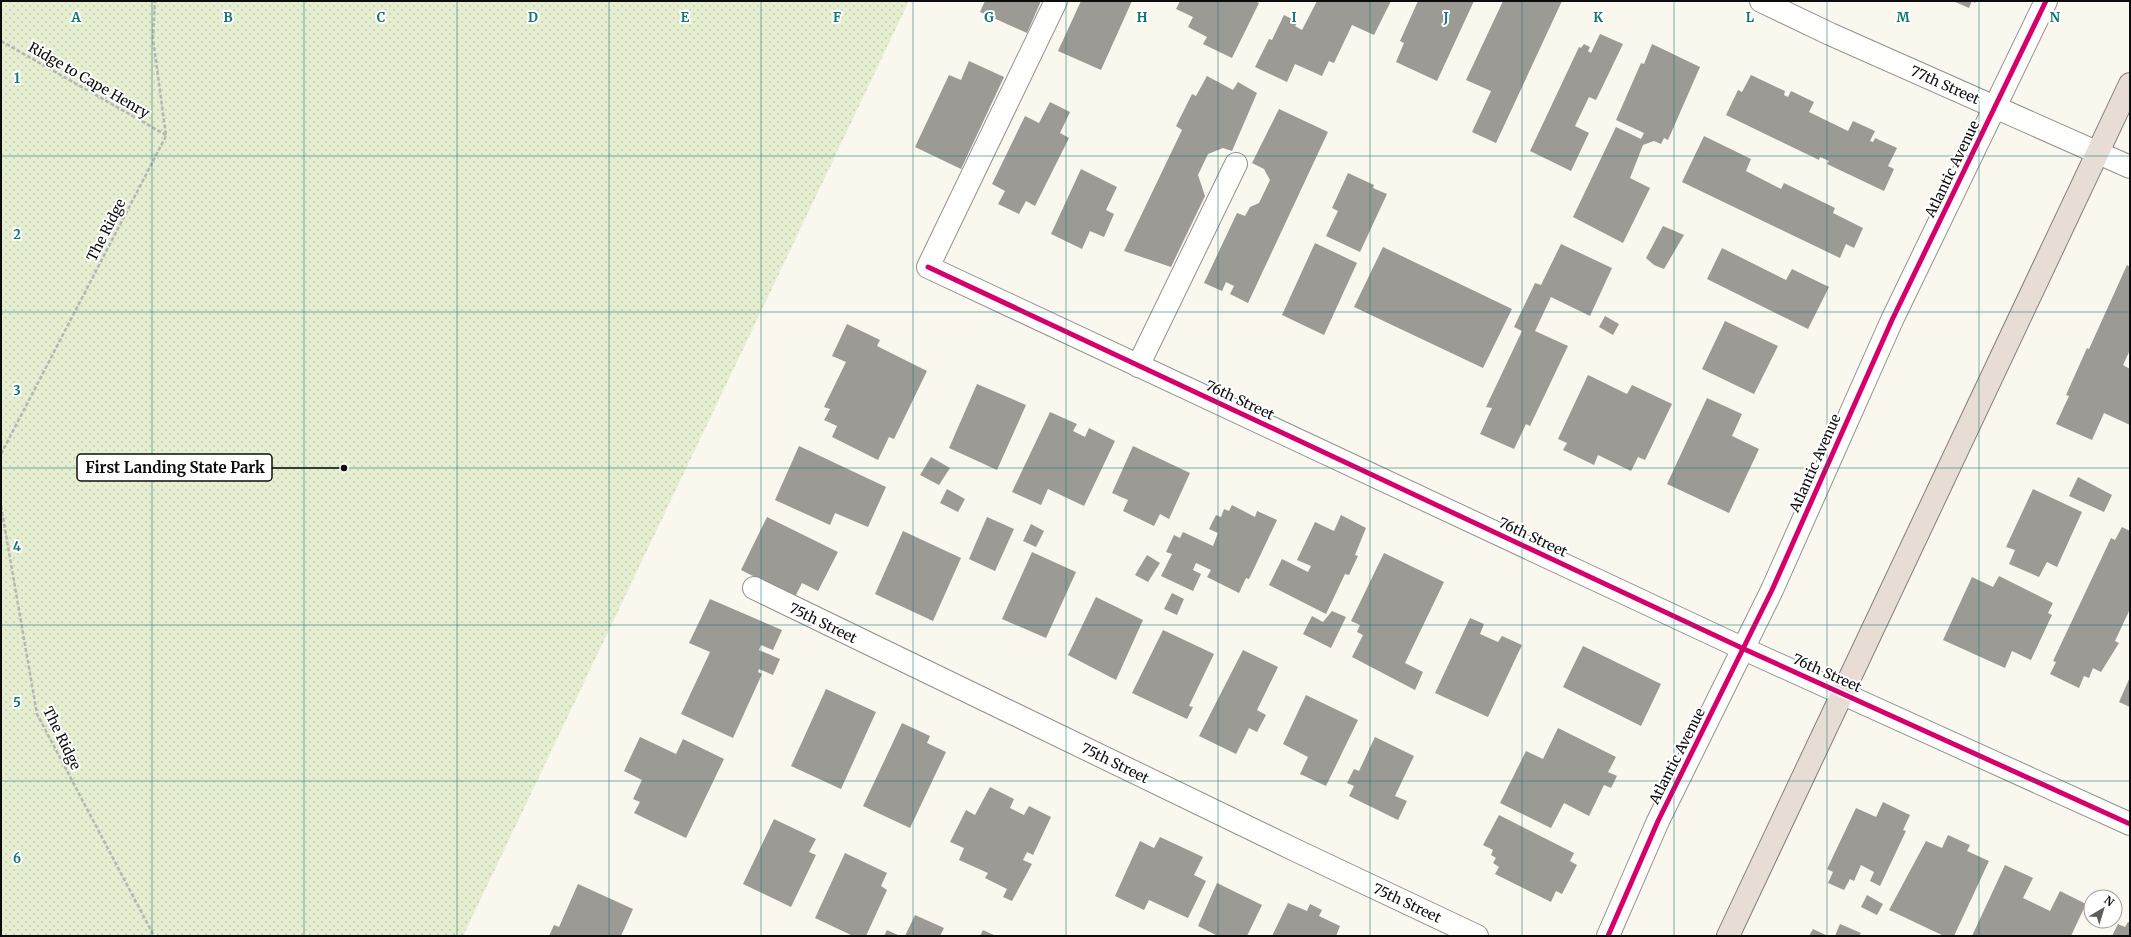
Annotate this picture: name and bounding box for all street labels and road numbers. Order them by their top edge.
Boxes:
street label: Ridge to Cape Henry [25,38,153,122]
street label: 77th Street [1908,62,1983,108]
street label: Atlantic Avenue [1920,118,1983,221]
street label: The Ridge [83,196,129,264]
street label: 76th Street [1203,376,1278,424]
street label: Atlantic Avenue [1785,411,1845,516]
street label: 76th Street [1496,513,1571,561]
street label: 75th Street [786,599,860,647]
street label: 76th Street [1790,650,1865,696]
street label: The Ridge [39,704,85,772]
street label: Atlantic Avenue [1645,705,1709,808]
street label: 75th Street [1078,739,1152,787]
street label: 75th Street [1370,879,1444,927]

